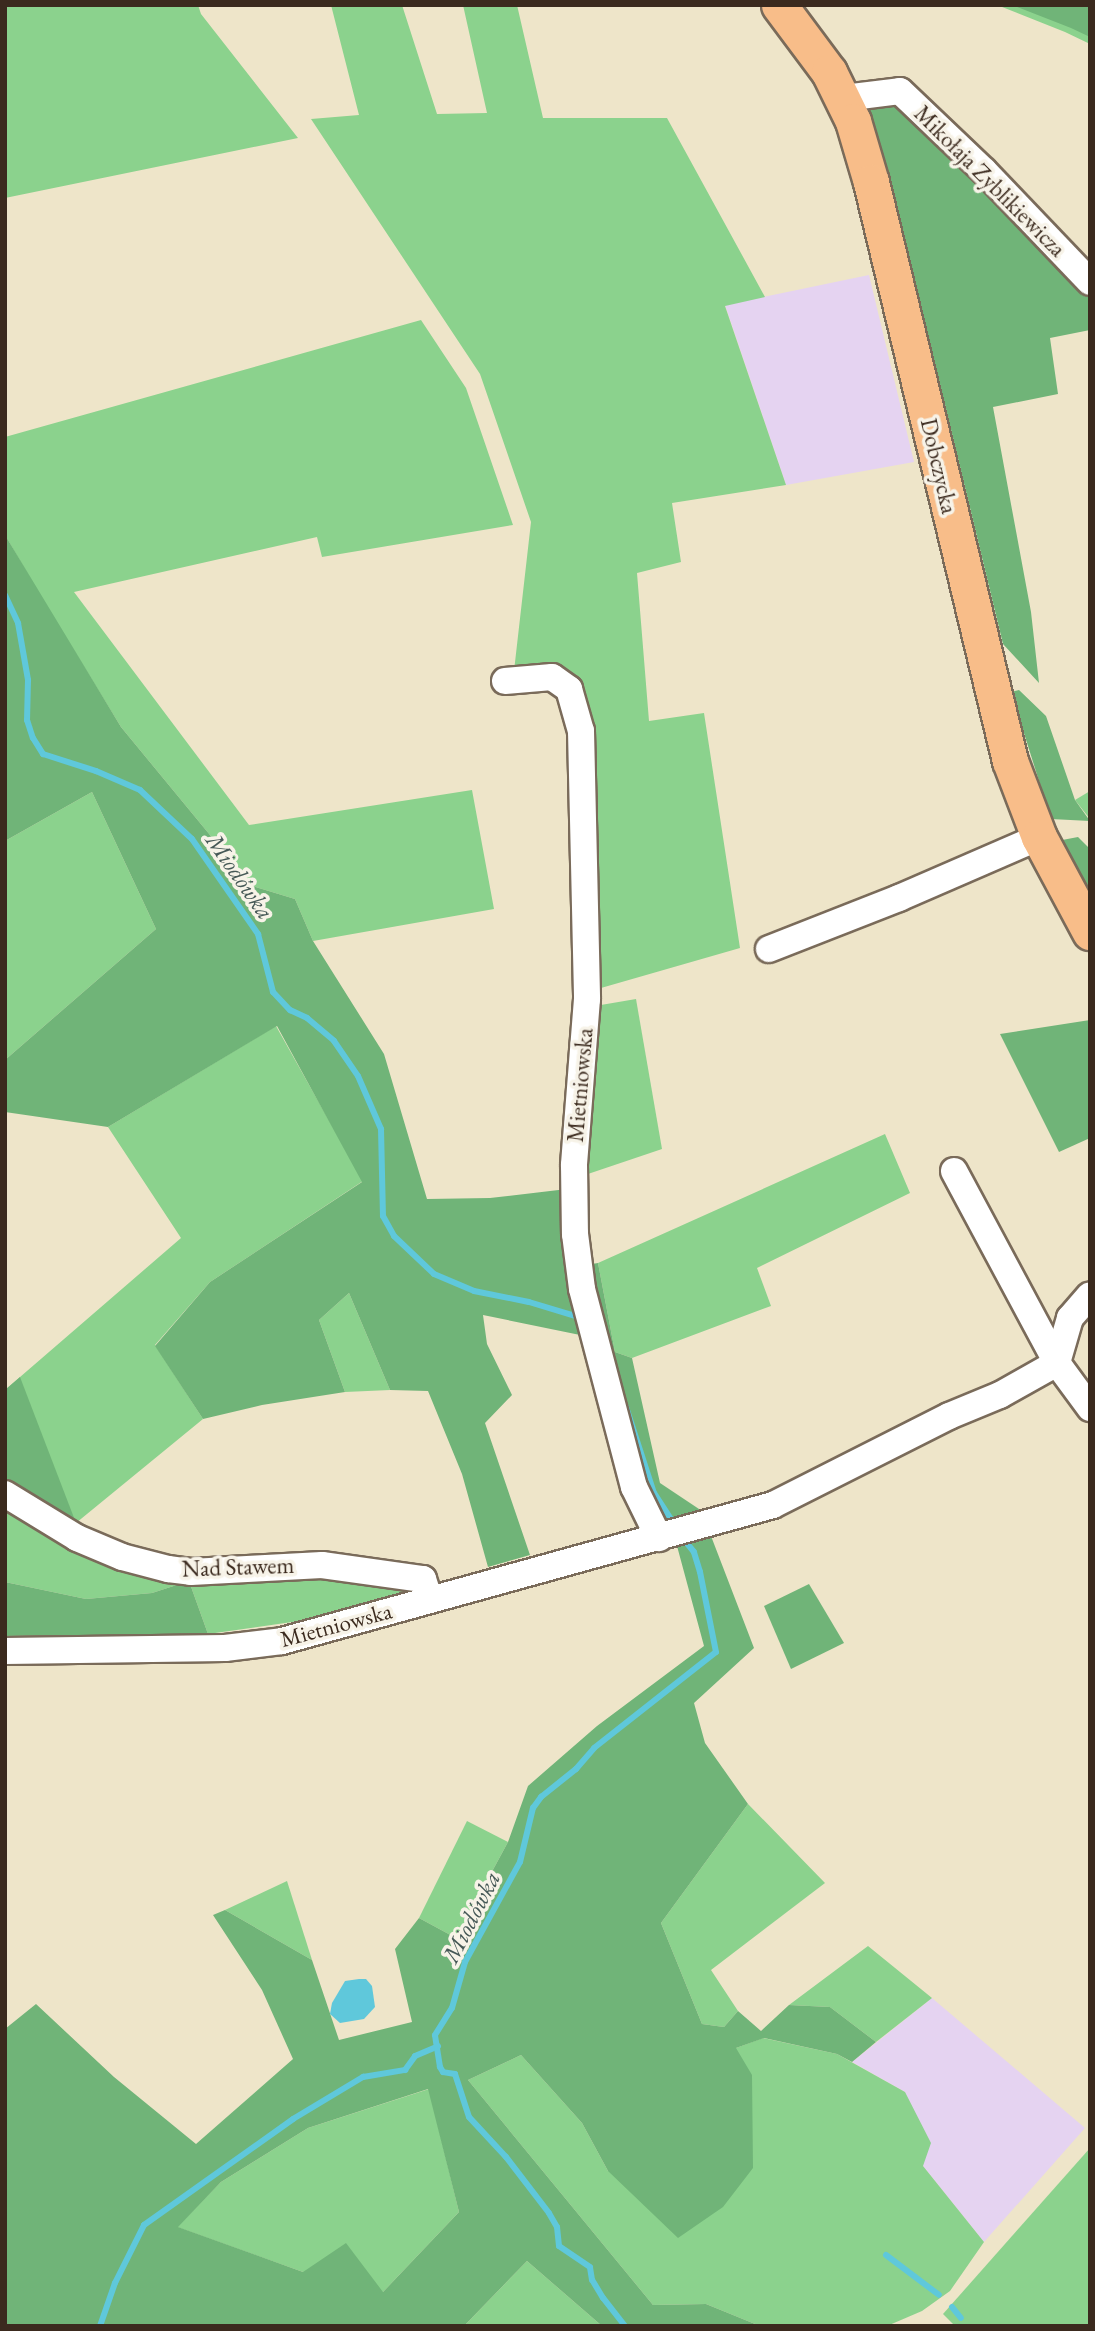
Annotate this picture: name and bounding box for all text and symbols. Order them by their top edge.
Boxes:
street label: Mikołaja Zyblikiewicza [909,100,1071,262]
street label: Dobczycka [915,416,963,516]
water label: Miodówka [200,827,280,925]
street label: Mietniowska [561,1027,599,1143]
street label: Nad Stawem [181,1551,295,1583]
street label: Mietniowska [277,1597,395,1653]
water label: Miodówka [436,1867,506,1967]

